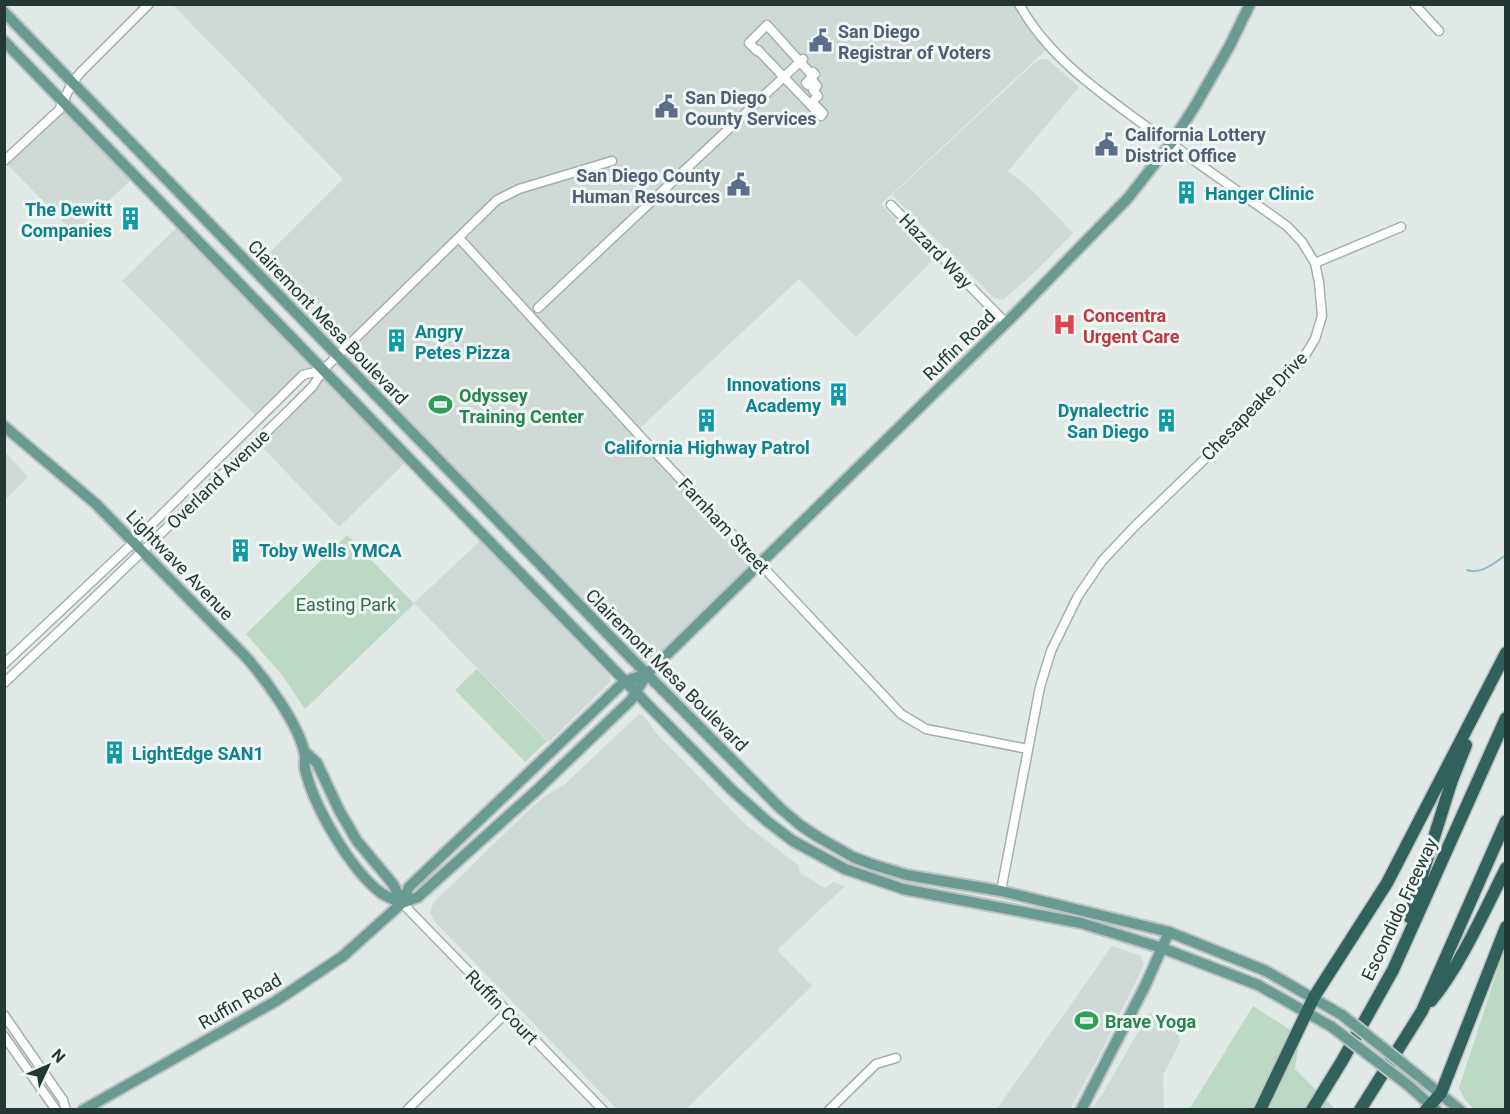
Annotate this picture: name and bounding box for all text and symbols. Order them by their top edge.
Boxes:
place label: San Diego Registrar of Voters [838,21,991,63]
public building icon: San Diego Registrar of Voters [807,28,833,54]
place label: San Diego County Services [685,87,817,129]
public building icon: San Diego County Services [654,94,680,120]
place label: California Lottery District Office [1125,124,1267,166]
public building icon: California Lottery District Office [1094,131,1120,157]
place label: San Diego County Human Resources [572,165,721,207]
public building icon: San Diego County Human Resources [725,172,751,198]
building icon: Hanger Clinic [1174,180,1200,206]
place label: Hanger Clinic [1205,183,1314,204]
place label: The Dewitt Companies [21,199,112,241]
building icon: The Dewitt Companies [117,206,143,232]
street label: Hazard Way [895,209,977,293]
street label: Clairemont Mesa Boulevard [244,235,412,409]
street label: Ruffin Road [919,305,999,385]
place label: Concentra Urgent Care [1083,305,1180,347]
hospital icon: Concentra Urgent Care [1052,312,1078,338]
place label: Angry Petes Pizza [415,321,510,363]
building icon: Angry Petes Pizza [384,328,410,354]
street label: Chesapeake Drive [1197,347,1311,465]
place label: Innovations Academy [727,374,822,416]
building icon: Innovations Academy [826,381,852,407]
place label: Odyssey Training Center [459,385,584,427]
sports icon: Odyssey Training Center [428,392,454,418]
place label: Dynalectric San Diego [1058,400,1149,442]
building icon: Dynalectric San Diego [1154,407,1180,433]
building icon: California Highway Patrol [694,408,720,434]
street label: Overland Avenue [162,425,274,533]
place label: California Highway Patrol [604,437,810,458]
street label: Farnham Street [674,474,774,578]
street label: Lightwave Avenue [122,506,238,624]
building icon: Toby Wells YMCA [228,537,254,563]
place label: Toby Wells YMCA [259,540,402,561]
street label: Clairemont Mesa Boulevard [582,585,752,755]
park label: Easting Park [296,594,397,615]
building icon: LightEdge SAN1 [101,740,127,766]
place label: LightEdge SAN1 [132,743,264,764]
street label: Escondido Freeway [1357,834,1441,984]
street label: Ruffin Court [461,965,543,1049]
street label: Ruffin Road [195,969,285,1033]
sports icon: Brave Yoga [1074,1008,1100,1034]
place label: Brave Yoga [1105,1011,1196,1032]
north arrow [18,1036,78,1096]
text: N [48,1045,69,1067]

